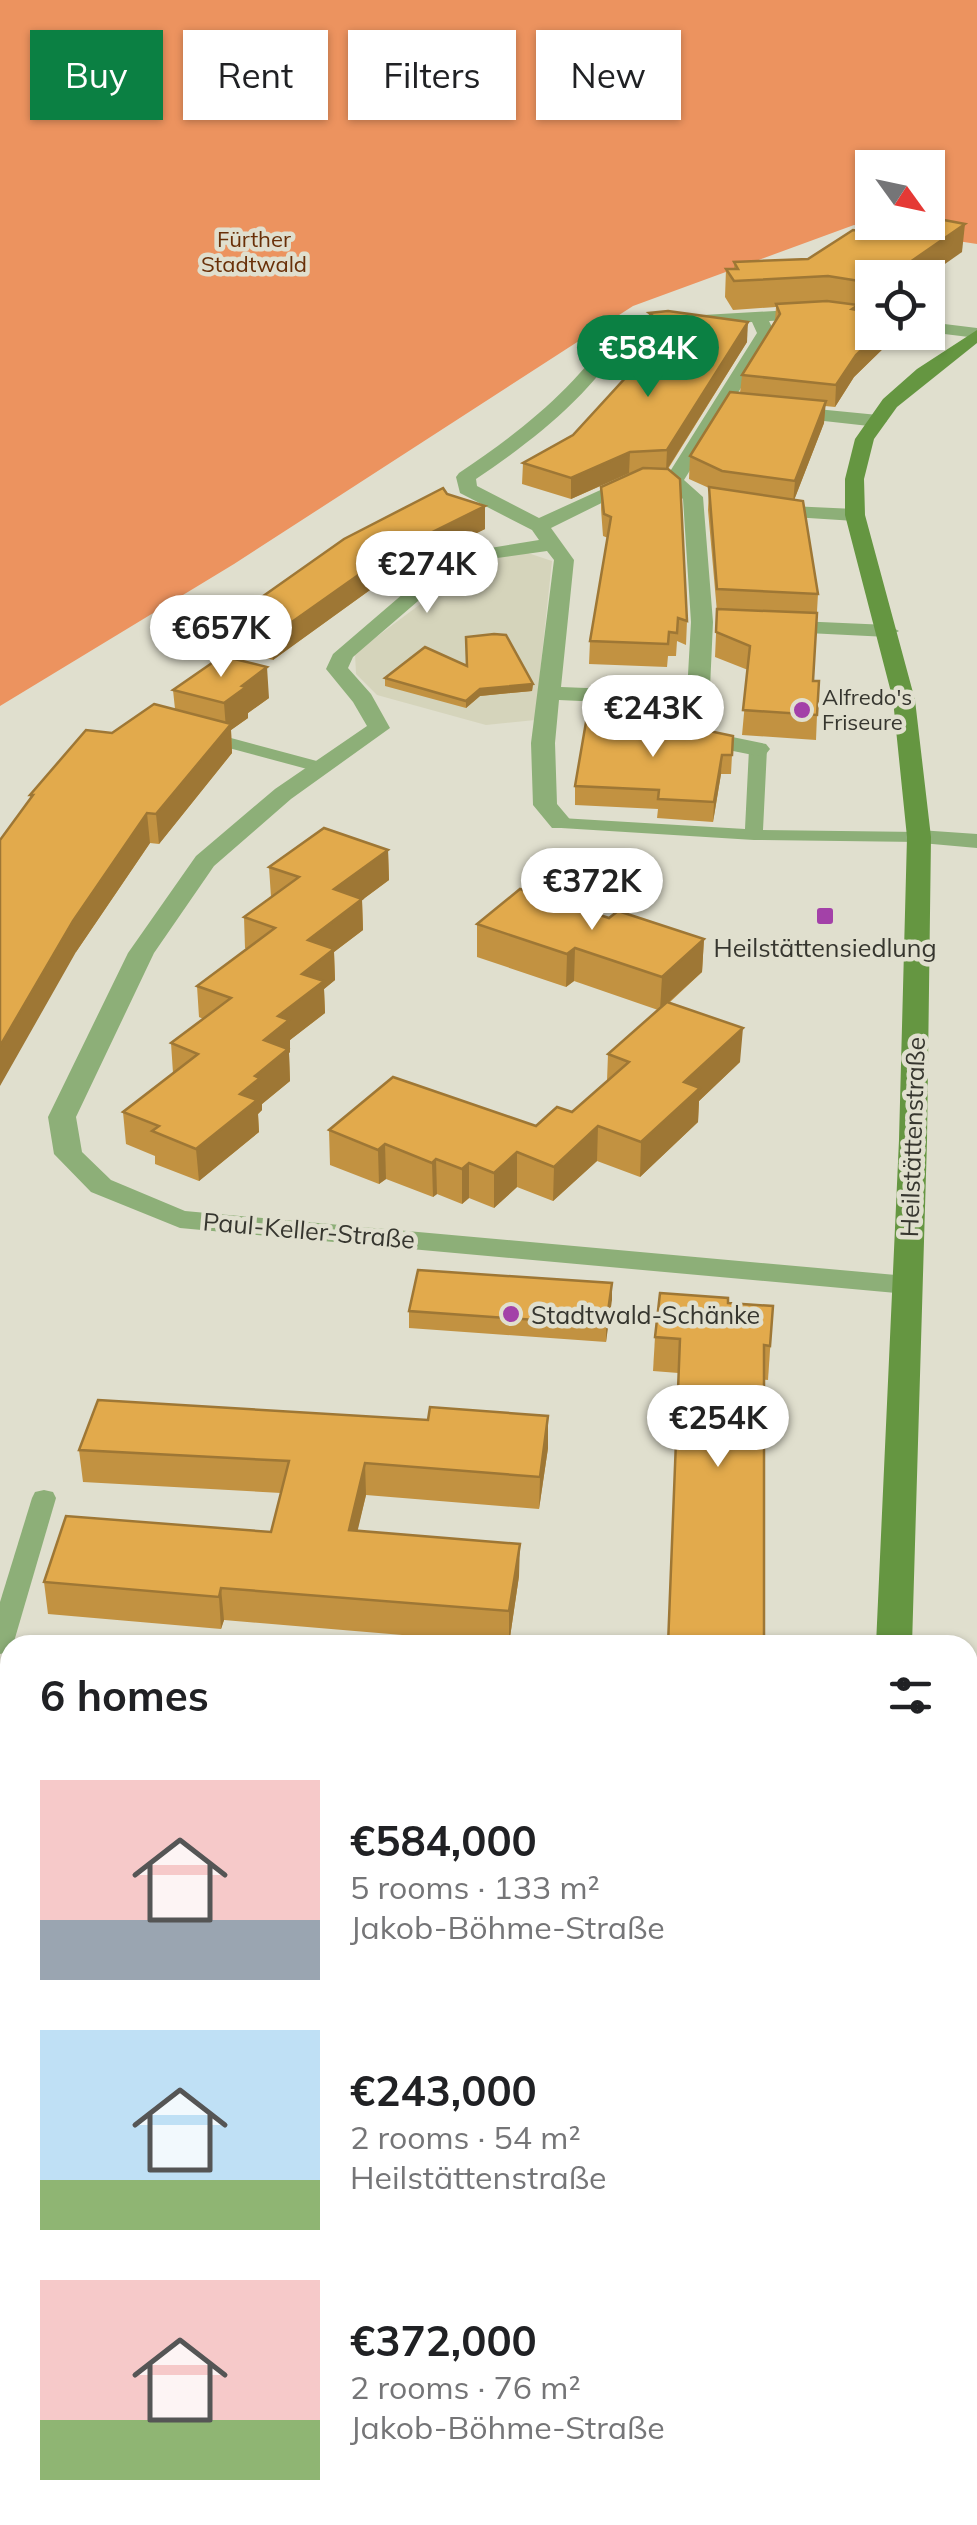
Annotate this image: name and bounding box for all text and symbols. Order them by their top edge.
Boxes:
chip: Buy [30,30,163,120]
chip: Rent [183,30,328,120]
chip: Filters [348,30,516,120]
chip: New [536,30,681,120]
north arrow [855,150,945,240]
map controls [855,150,945,350]
park label: Fürther Stadtwald [201,225,307,278]
button: locate [855,260,945,350]
pin: €584K [578,315,718,400]
text: €584K [599,327,697,367]
pin: €274K [357,531,497,616]
text: €274K [378,543,476,583]
pin: €657K [151,595,291,680]
text: €657K [172,607,270,647]
pin: €243K [583,675,723,760]
place label: Alfredo's Friseure [822,683,912,736]
text: €243K [604,687,702,727]
marker: Alfredo's Friseure [791,699,813,721]
pin: €372K [522,848,662,933]
text: €372K [543,860,641,900]
marker: Heilstättensiedlung [814,905,836,927]
place label: Heilstättensiedlung [713,932,937,963]
street label: Heilstättenstraße [893,1036,931,1238]
street label: Paul-Keller-Straße [202,1205,416,1255]
place label: Stadtwald-Schänke [531,1299,760,1330]
marker: Stadtwald-Schänke [500,1303,522,1325]
pin: €254K [648,1385,788,1470]
text: €254K [669,1397,767,1437]
icon: filters [883,1668,938,1723]
text: 6 homes [40,1669,209,1722]
text: €584,000 [350,1814,537,1867]
icon: home [120,1820,240,1940]
text: 5 rooms · 133 m² [350,1867,600,1907]
text: Jakob-Böhme-Straße [350,1907,665,1947]
text: €243,000 [350,2064,537,2117]
icon: home [120,2070,240,2190]
text: 2 rooms · 54 m² [350,2117,581,2157]
text: Heilstättenstraße [350,2157,607,2197]
text: €372,000 [350,2314,537,2367]
icon: home [120,2320,240,2440]
text: 2 rooms · 76 m² [350,2367,581,2407]
text: Jakob-Böhme-Straße [350,2407,665,2447]

